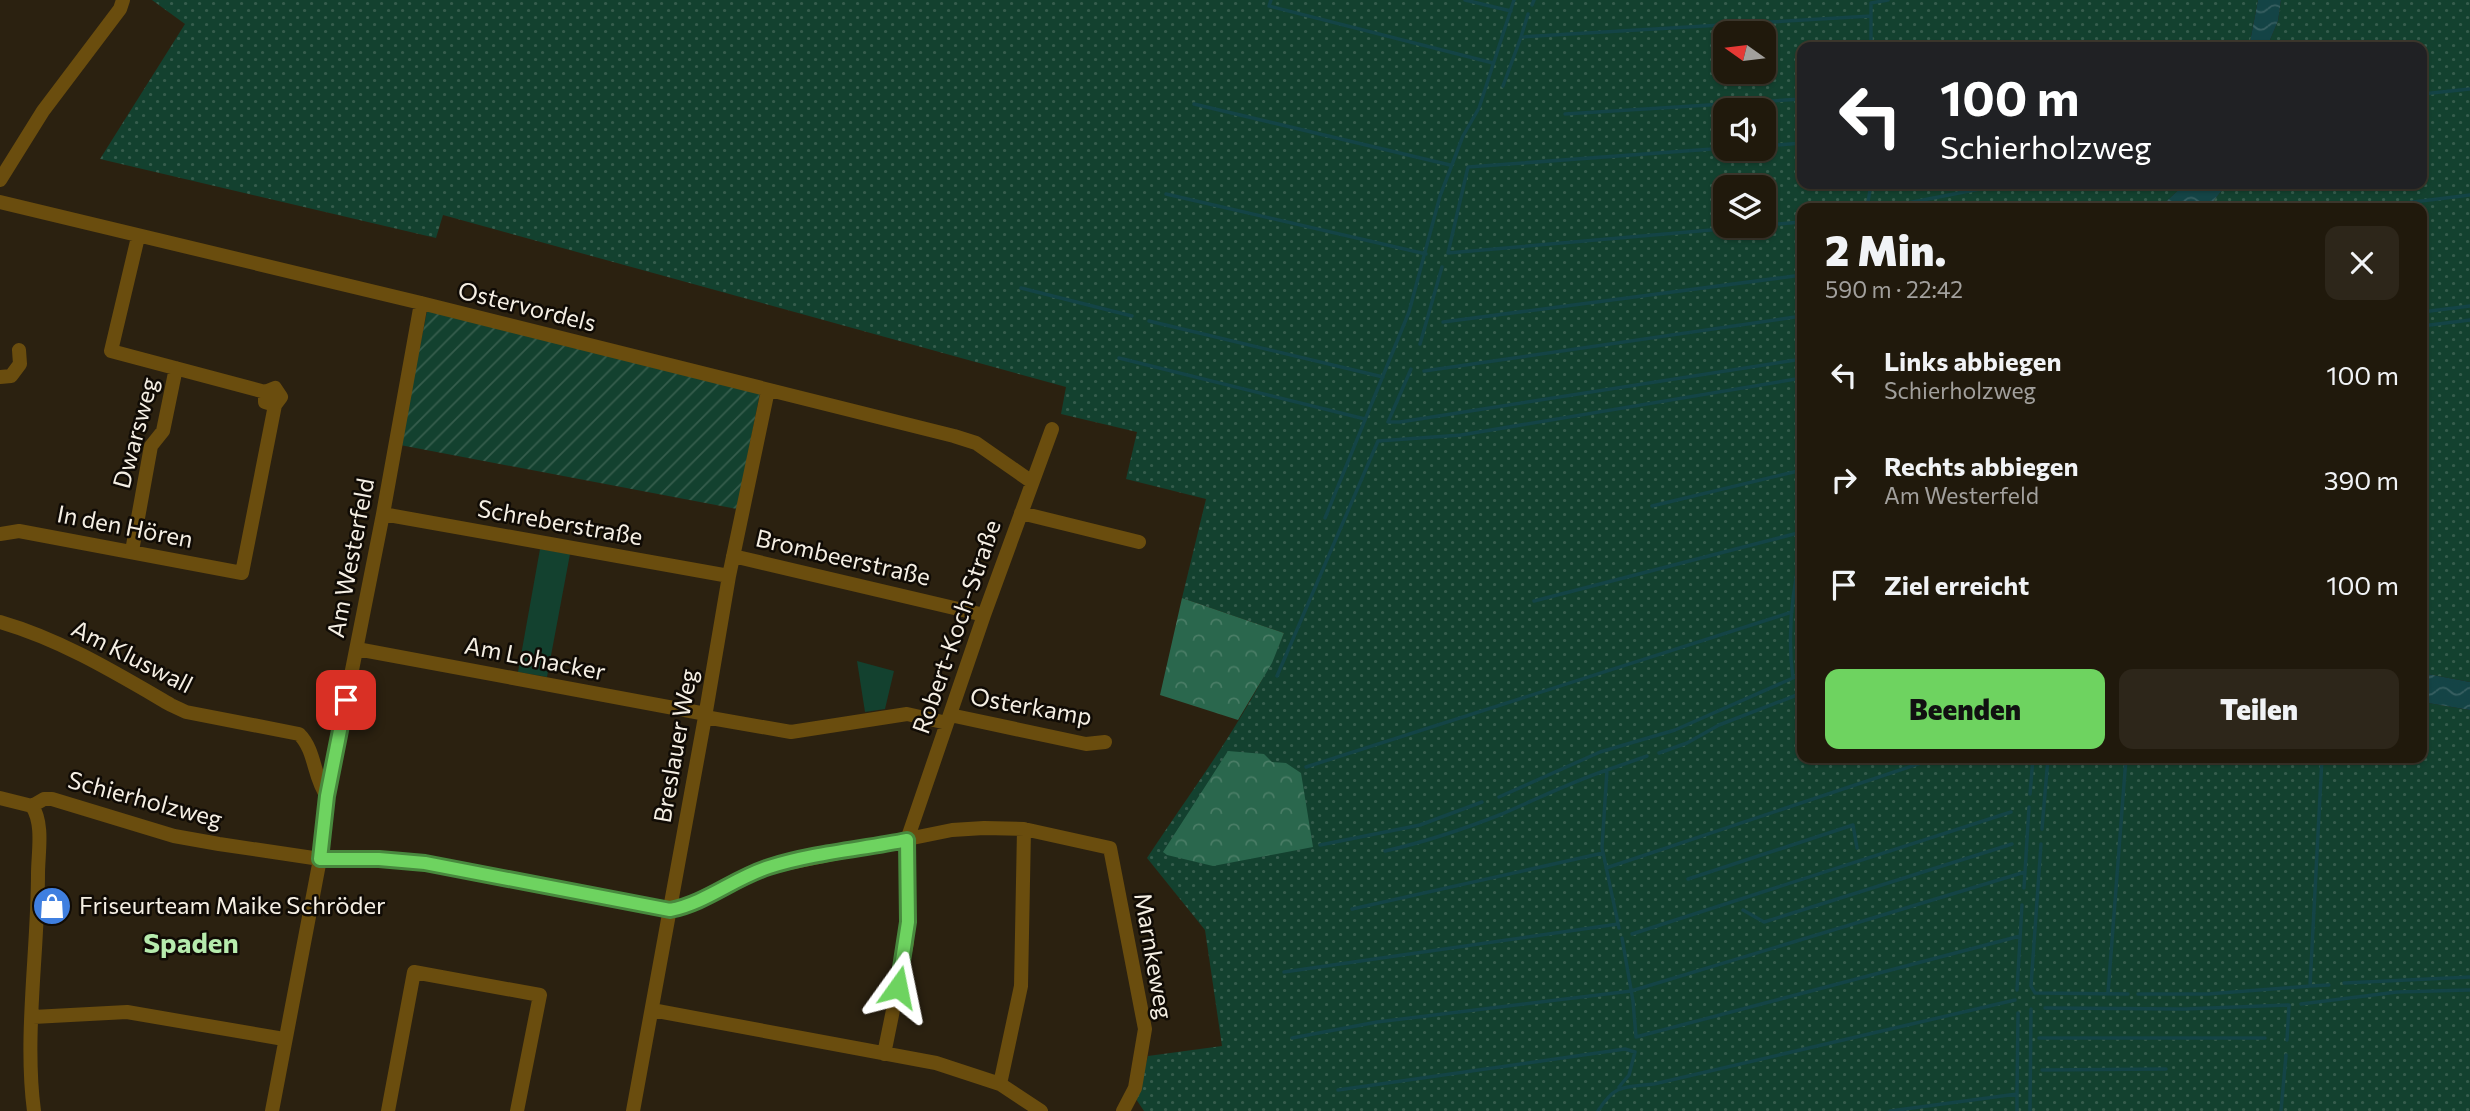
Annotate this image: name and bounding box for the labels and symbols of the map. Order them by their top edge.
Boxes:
north arrow [1713,21,1776,84]
street label: Ostervordels [455,274,599,337]
street label: Dwarsweg [106,374,163,491]
street label: Am Westerfeld [320,476,379,640]
street label: Schreberstraße [475,493,645,550]
street label: In den Hören [55,498,196,553]
street label: Robert-Koch-Straße [905,516,1006,737]
street label: Brombeerstraße [753,522,934,591]
street label: Am Kluswall [67,613,198,699]
street label: Am Lohacker [462,630,609,685]
street label: Breslauer Weg [647,667,702,825]
pin [316,670,376,730]
street label: Osterkamp [968,681,1094,730]
street label: Schierholzweg [65,764,226,833]
shop icon: Friseurteam Maike Schröder [31,885,73,927]
place label: Friseurteam Maike Schröder [79,890,386,919]
street label: Marnkeweg [1129,890,1180,1021]
district label: Spaden [143,925,239,959]
position arrow [861,950,935,1024]

